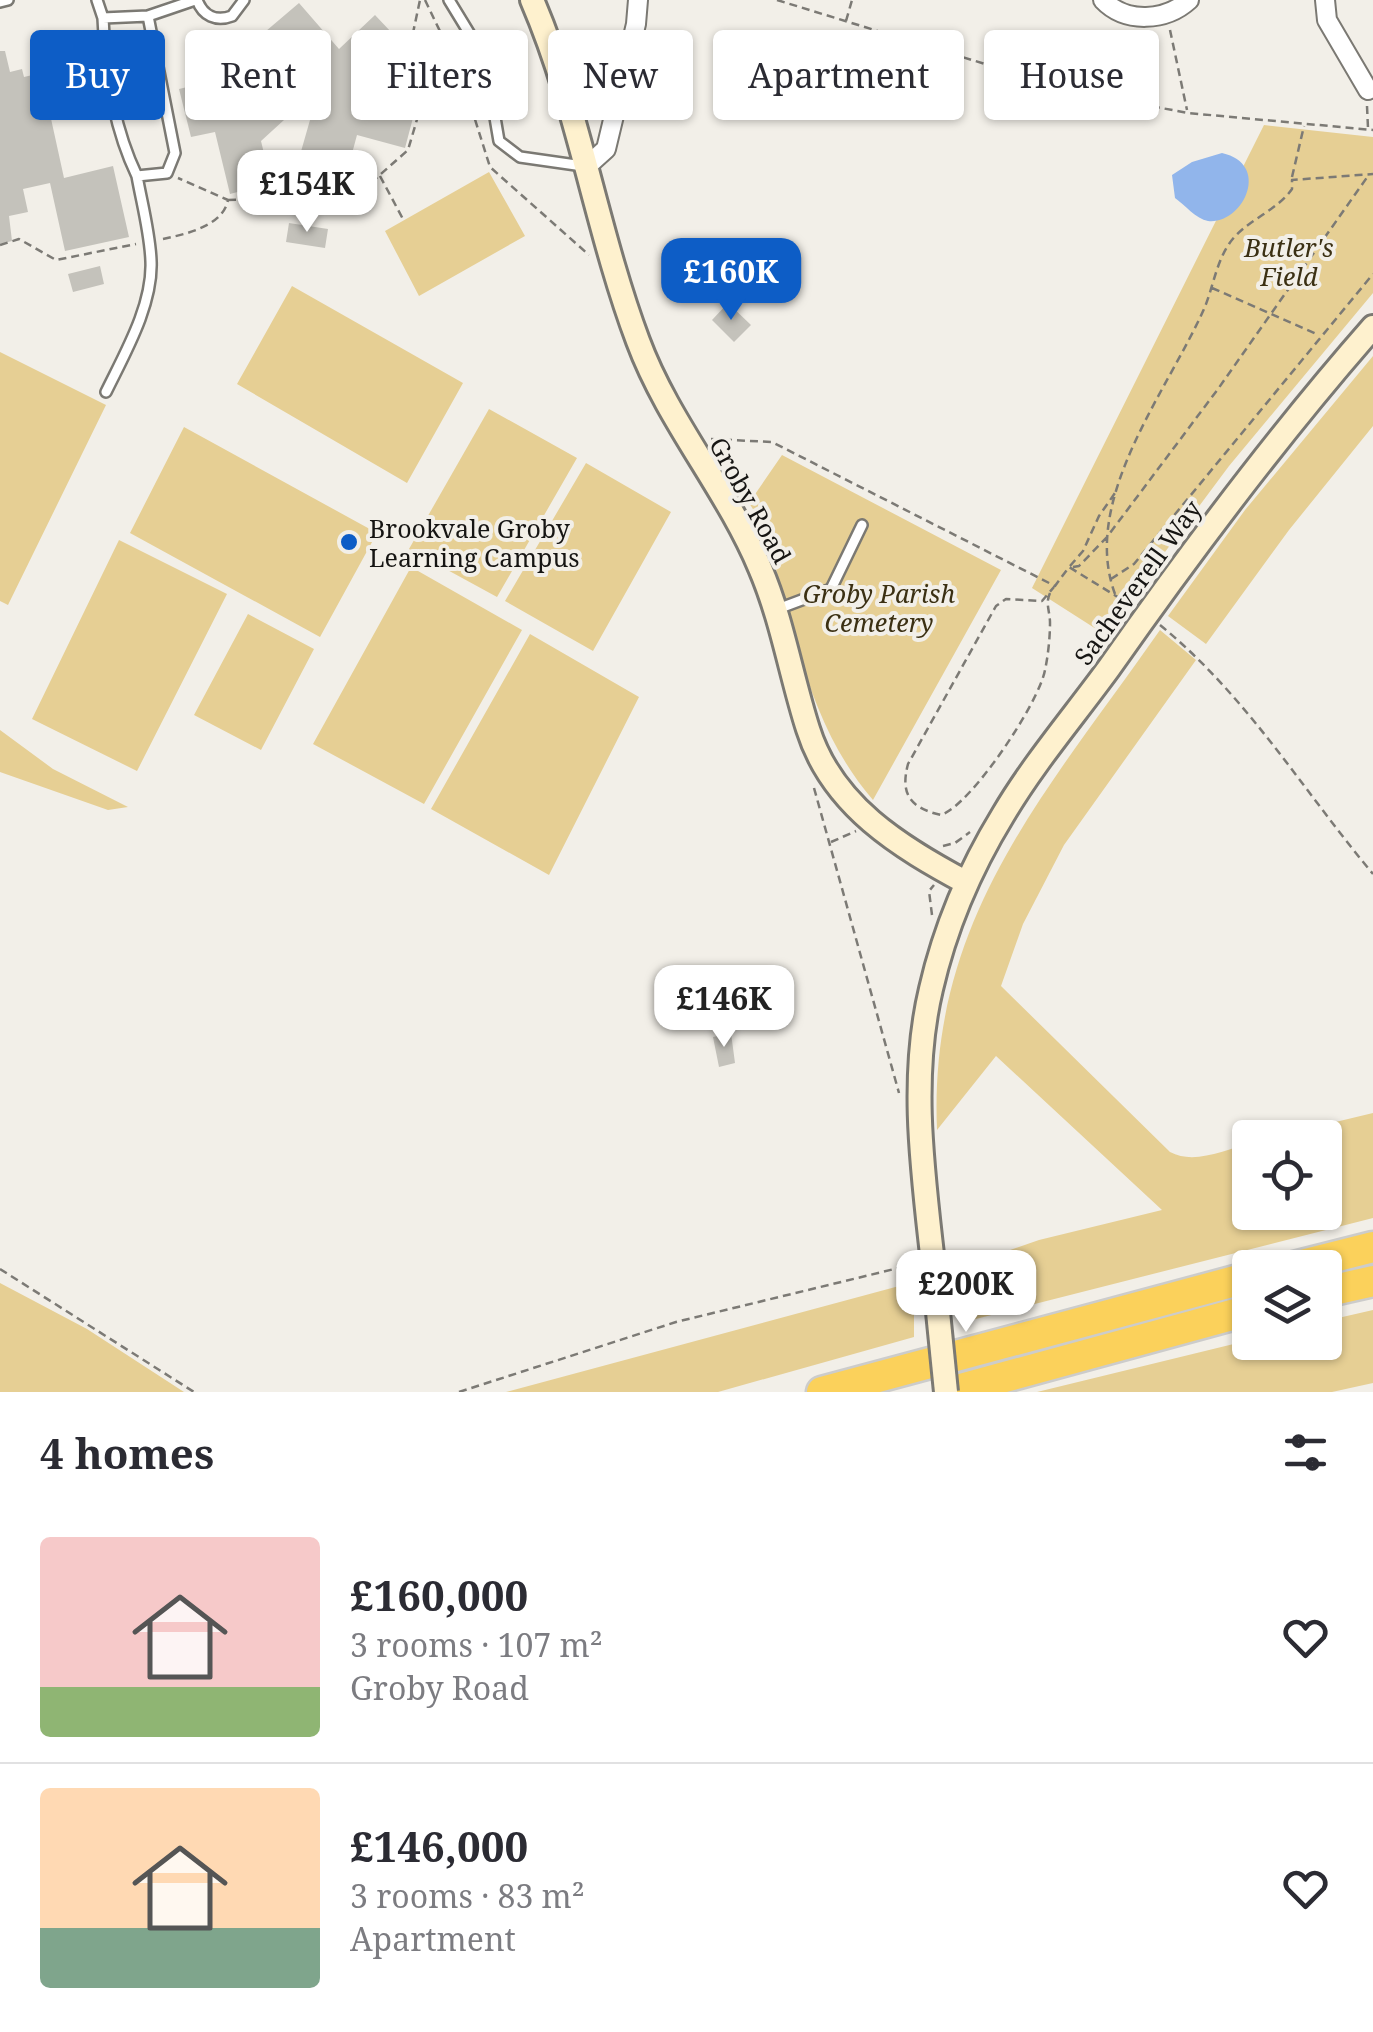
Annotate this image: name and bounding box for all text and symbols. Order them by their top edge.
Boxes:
chip: Buy [30,30,165,120]
chip: Rent [185,30,331,120]
chip: Filters [351,30,528,120]
chip: New [548,30,693,120]
chip: Apartment [713,30,964,120]
chip: House [984,30,1159,120]
pin: £154K [237,150,377,235]
text: £154K [259,161,355,204]
park label: Butler's Field [1243,230,1334,293]
pin: £160K [661,238,801,323]
text: £160K [683,249,779,292]
street label: Groby Road [702,431,800,569]
street label: Sacheverell Way [1066,492,1209,671]
place label: Brookvale Groby Learning Campus [369,511,580,574]
marker: Brookvale Groby Learning Campus [338,531,360,553]
park label: Groby Parish Cemetery [803,576,955,639]
pin: £146K [654,965,794,1050]
text: £146K [676,976,772,1019]
map controls [1232,1120,1342,1360]
button: locate [1232,1120,1342,1230]
pin: £200K [896,1250,1036,1335]
button: layers [1232,1250,1342,1360]
text: £200K [918,1261,1014,1304]
text: 4 homes [40,1424,214,1481]
icon: filters [1278,1425,1333,1480]
text: £160,000 [350,1566,528,1623]
icon: home [120,1577,240,1697]
icon: heart [1278,1610,1333,1665]
text: 3 rooms · 107 m² [350,1623,603,1666]
text: Groby Road [350,1666,529,1709]
text: £146,000 [350,1817,528,1874]
icon: home [120,1828,240,1948]
icon: heart [1278,1861,1333,1916]
text: 3 rooms · 83 m² [350,1874,585,1917]
text: Apartment [350,1917,516,1960]

